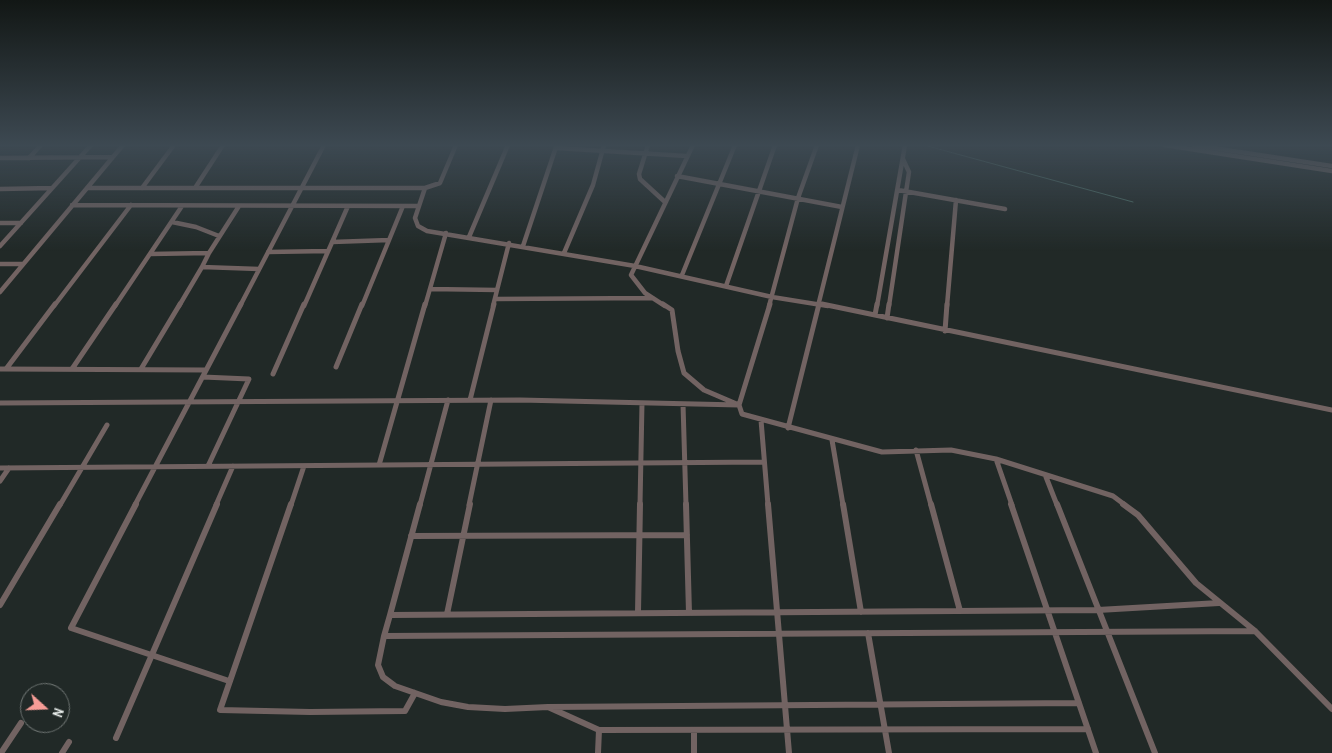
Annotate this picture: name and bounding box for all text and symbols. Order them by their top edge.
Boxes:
north arrow [20,683,70,733]
text: N [48,706,68,720]

